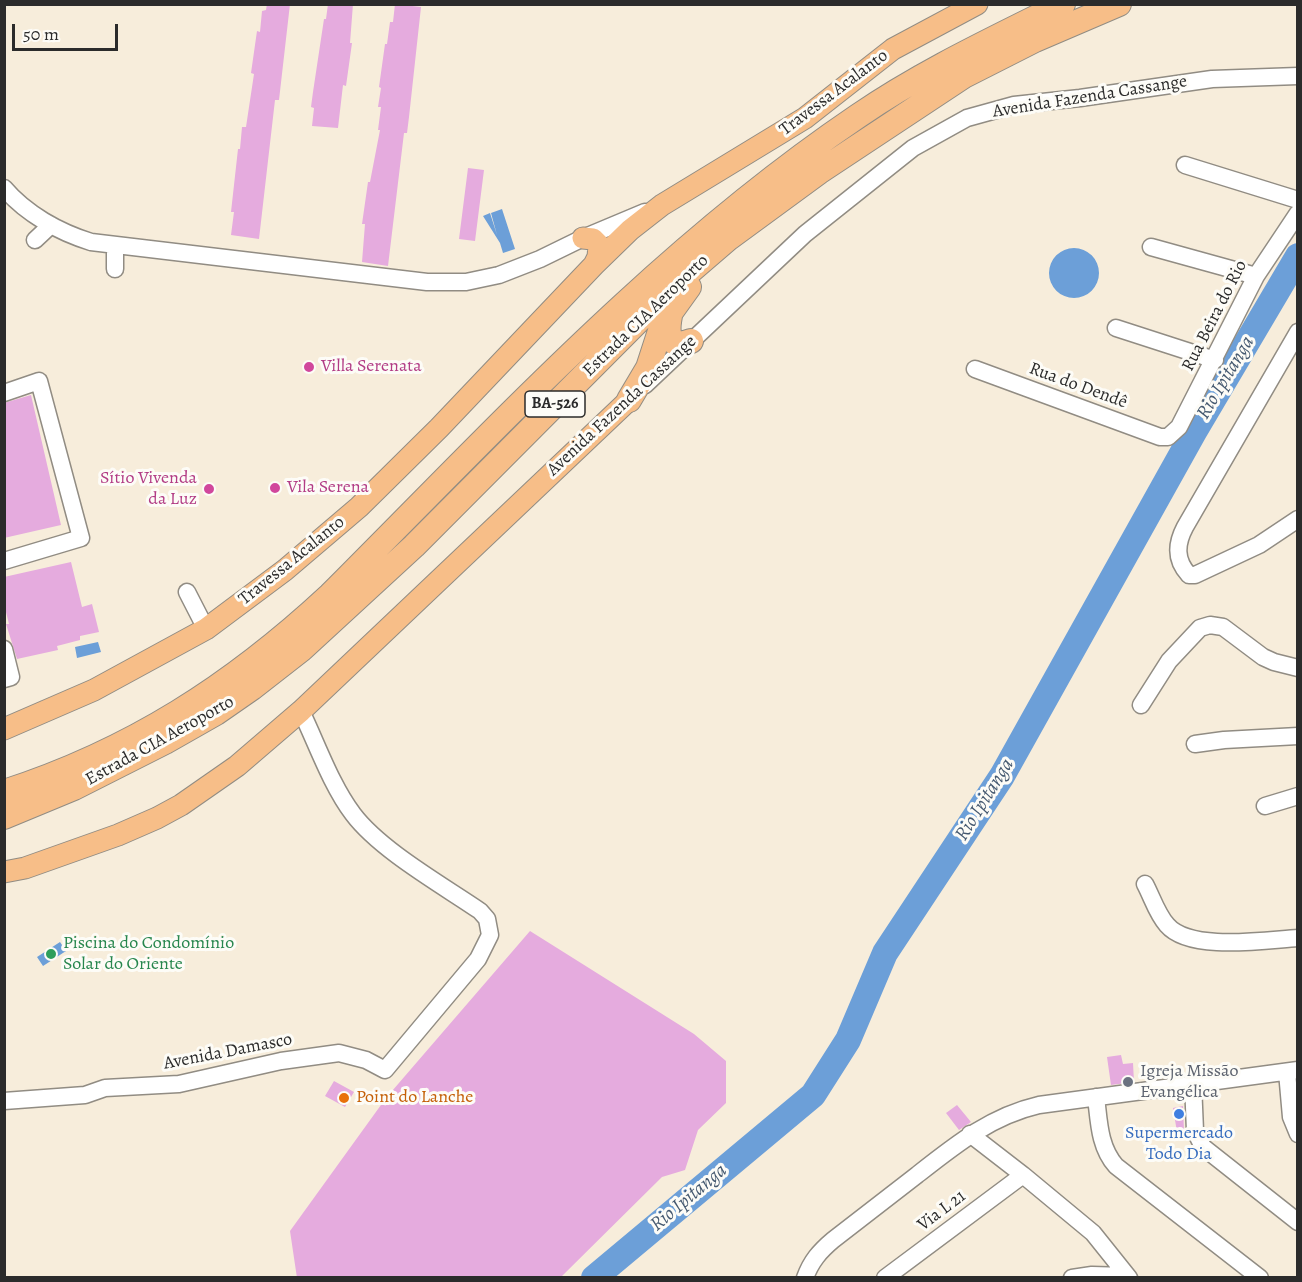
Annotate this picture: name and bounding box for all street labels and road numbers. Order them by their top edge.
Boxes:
street label: Travessa Acalanto [776,45,892,141]
street label: Avenida Fazenda Cassange [991,71,1189,123]
street label: Estrada CIA Aeroporto [579,250,713,382]
street label: Rua Beira do Rio [1178,257,1252,375]
street label: Avenida Fazenda Cassange [543,331,701,481]
street label: Rua do Dendê [1026,358,1130,414]
road number: BA-526 [525,391,585,417]
street label: Travessa Acalanto [235,512,349,610]
street label: Estrada CIA Aeroporto [82,691,238,791]
street label: Avenida Damasco [162,1029,294,1075]
street label: Via L 21 [914,1186,970,1236]

